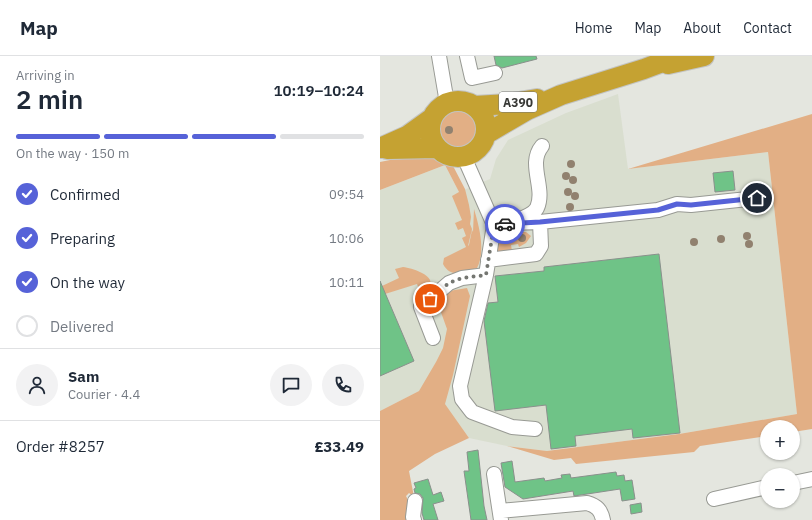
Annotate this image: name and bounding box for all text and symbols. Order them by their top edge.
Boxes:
text: Map [20,16,58,40]
text: Home [575,19,612,37]
text: Map [634,19,661,37]
text: About [683,19,721,37]
text: Contact [743,19,792,37]
text: Arriving in [16,67,75,84]
text: 10:19–10:24 [274,81,364,100]
text: 2 min [16,82,83,116]
road number: A390 [499,92,537,112]
text: On the way · 150 m [16,145,129,162]
pin [740,181,774,215]
icon: check [16,183,38,205]
text: Confirmed [50,185,120,204]
text: 09:54 [329,186,364,203]
icon: home [746,187,768,209]
courier [485,204,525,244]
icon: car [494,213,516,235]
icon: check [16,227,38,249]
text: Preparing [50,229,115,248]
text: 10:06 [329,230,364,247]
icon: check [16,271,38,293]
text: On the way [50,273,125,292]
text: 10:11 [329,274,364,291]
pin [413,282,447,316]
icon: bag [419,288,441,310]
text: Delivered [50,317,114,336]
button: person [16,364,58,406]
button: chat [270,364,312,406]
button: phone [322,364,364,406]
text: Sam [68,367,99,386]
text: Courier · 4.4 [68,386,140,403]
map controls [760,420,800,508]
button: + [760,420,800,460]
text: Order #8257 [16,437,105,456]
text: £33.49 [315,437,364,456]
button: − [760,468,800,508]

